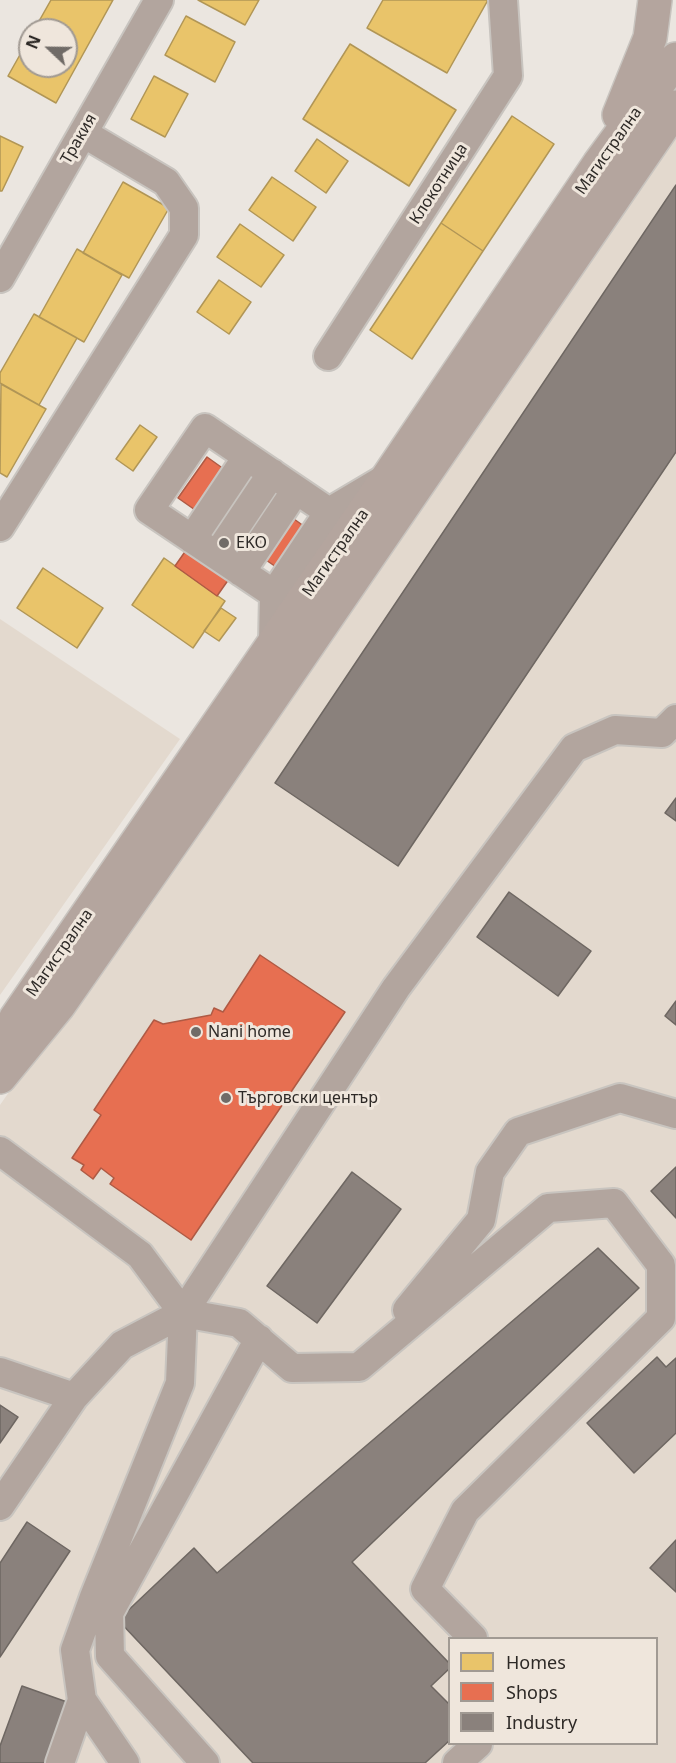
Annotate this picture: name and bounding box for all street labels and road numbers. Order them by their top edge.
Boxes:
street label: Магистрална [572,104,646,198]
street label: Тракия [57,111,101,167]
street label: Клокотница [406,140,472,228]
street label: Магистрална [299,506,373,600]
street label: Магистрална [23,906,97,1000]

